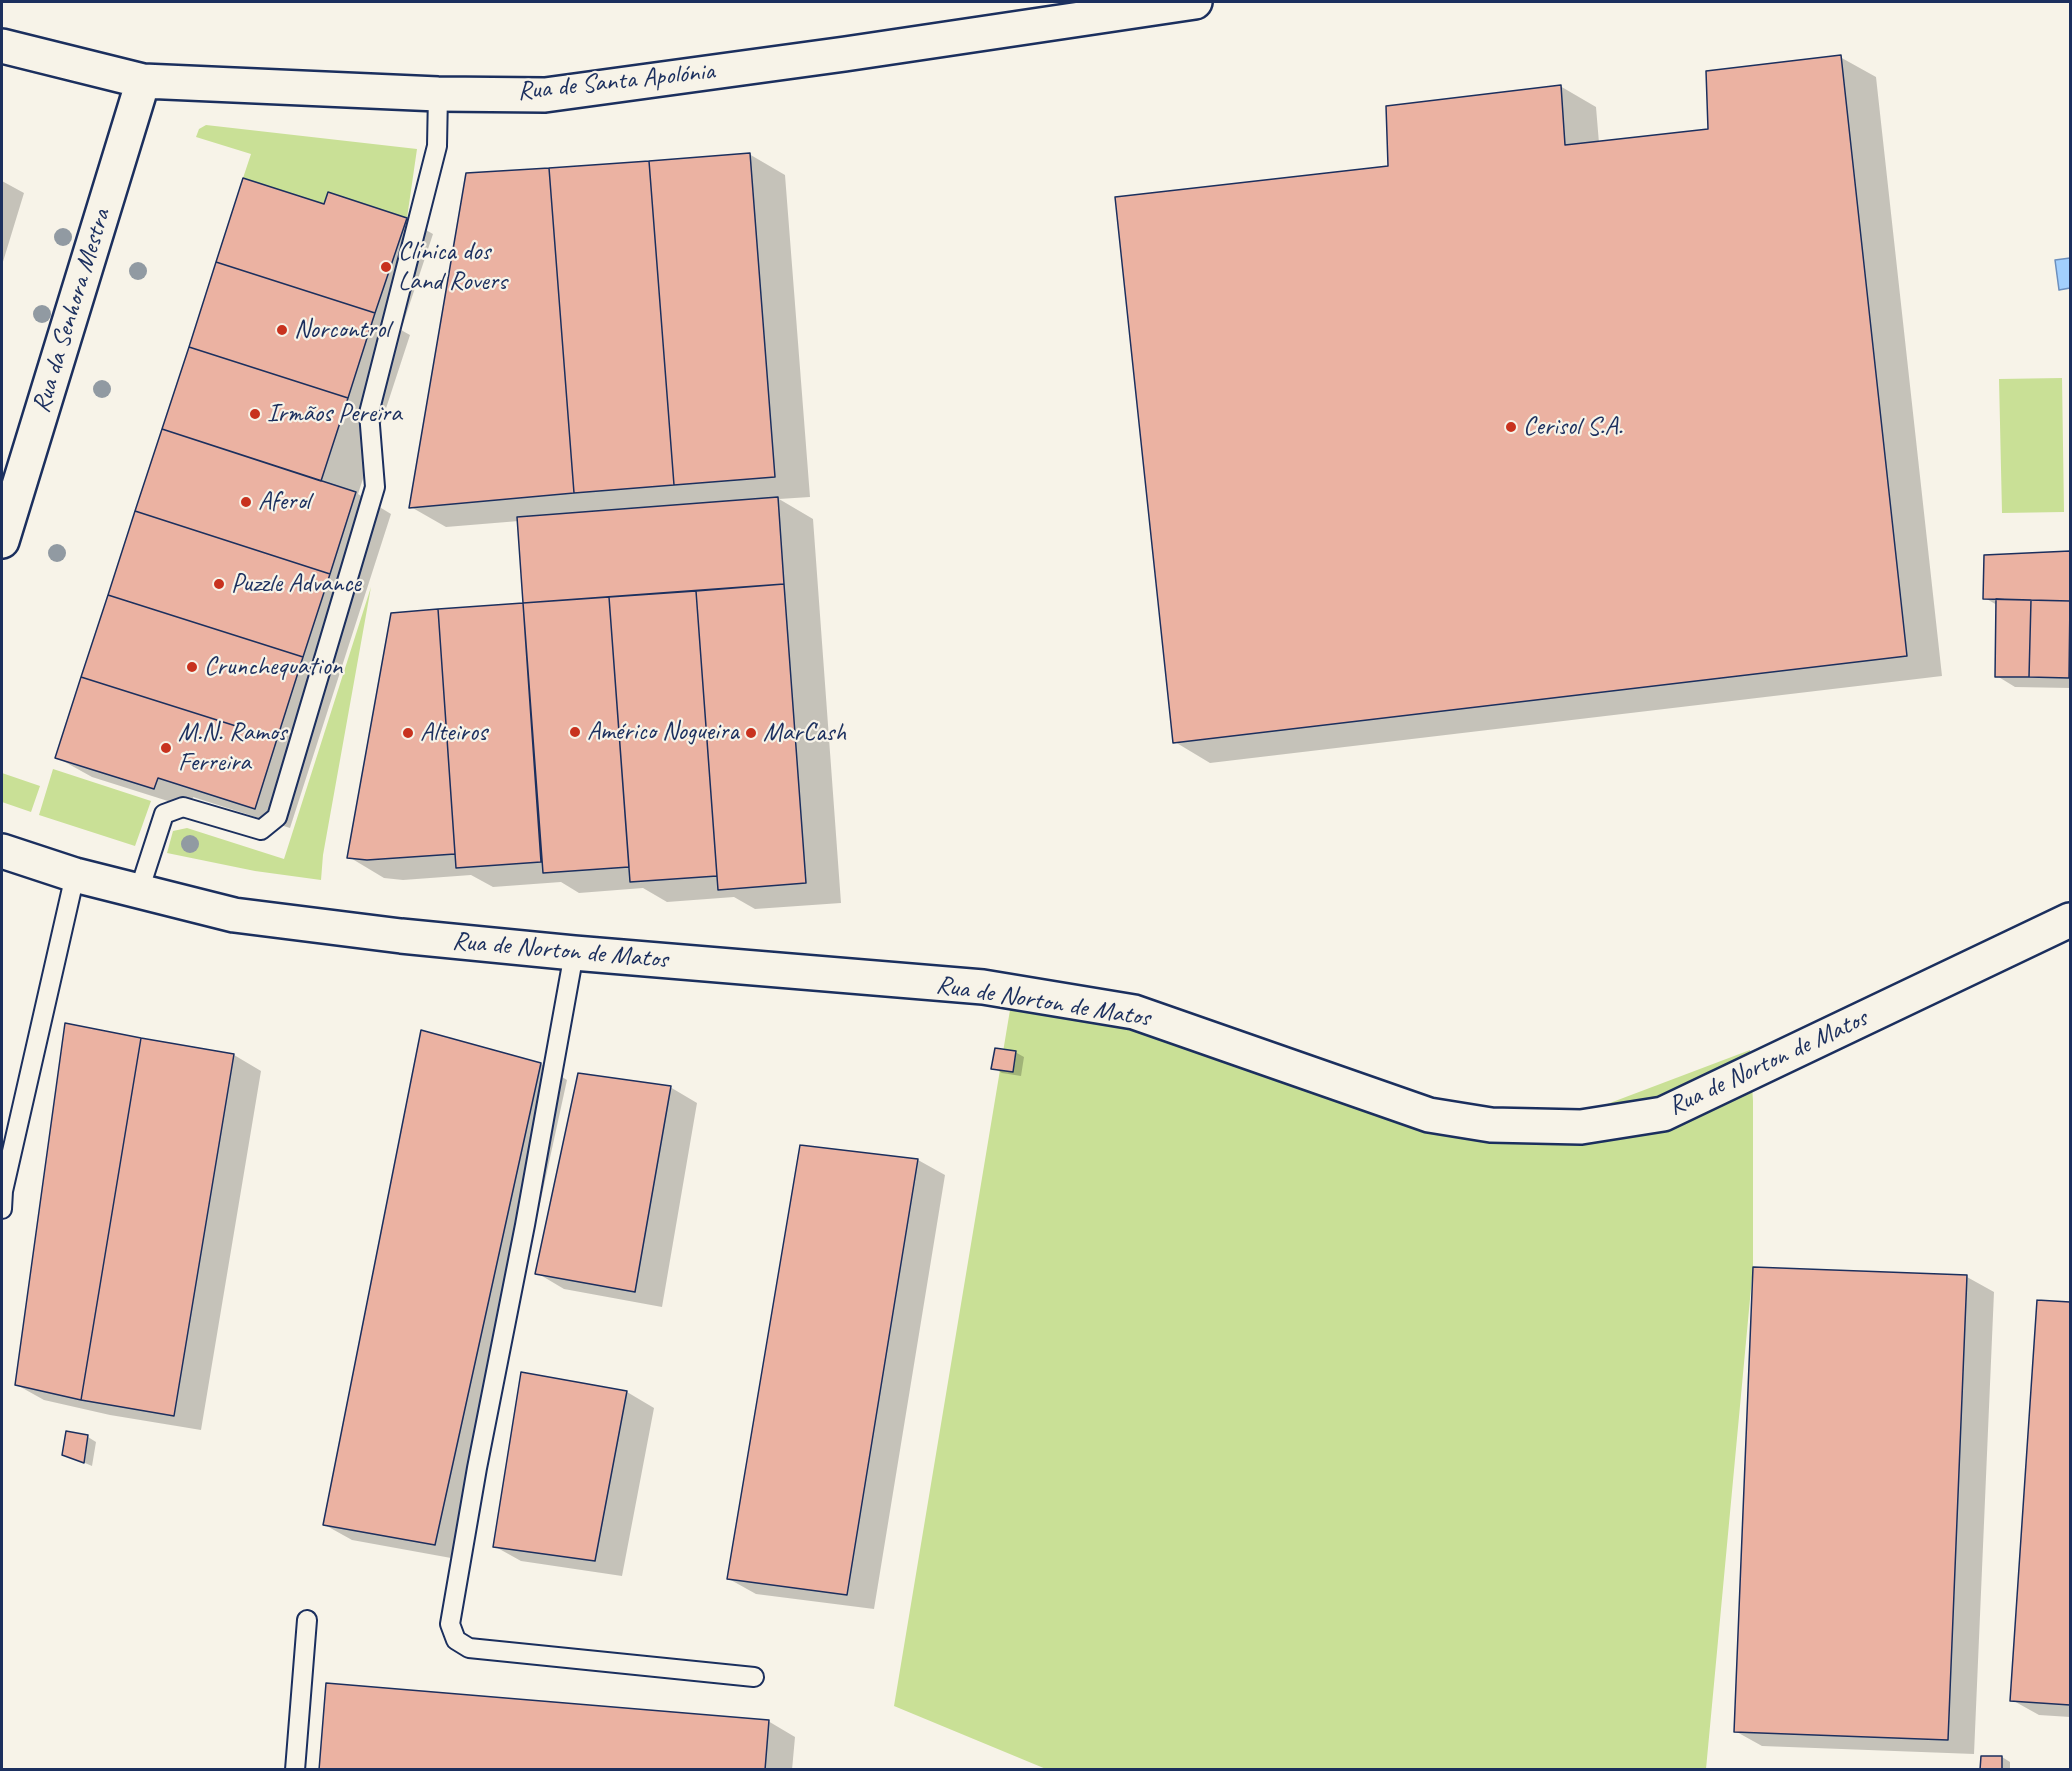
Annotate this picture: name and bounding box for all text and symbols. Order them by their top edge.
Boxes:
street label: Rua de Santa Apolónia [516,56,716,108]
street label: Rua da Senhora Mestra [26,205,118,417]
place label: Clínica dos Land Rovers [398,236,507,298]
marker: Clínica dos Land Rovers [379,260,393,274]
place label: Norcontrol [294,314,390,346]
marker: Norcontrol [275,323,289,337]
place label: Irmãos Pereira [267,398,401,430]
marker: Irmãos Pereira [248,407,262,421]
place label: Cerisol S.A. [1523,411,1623,443]
marker: Cerisol S.A. [1504,420,1518,434]
place label: Aferol [258,486,310,518]
marker: Aferol [239,495,253,509]
place label: Puzzle Advance [231,568,361,600]
marker: Puzzle Advance [212,577,226,591]
place label: Crunchequation [204,651,342,683]
marker: Crunchequation [185,660,199,674]
place label: Américo Nogueira [587,716,739,748]
place label: M.N. Ramos Ferreira [178,717,287,778]
place label: Alteiros [420,717,487,749]
place label: MarCash [763,717,846,749]
marker: Américo Nogueira [568,725,582,739]
marker: Alteiros [401,726,415,740]
marker: MarCash [744,726,758,740]
marker: M.N. Ramos Ferreira [159,741,173,755]
street label: Rua de Norton de Matos [451,926,669,976]
street label: Rua de Norton de Matos [934,970,1152,1034]
street label: Rua de Norton de Matos [1663,1003,1873,1123]

